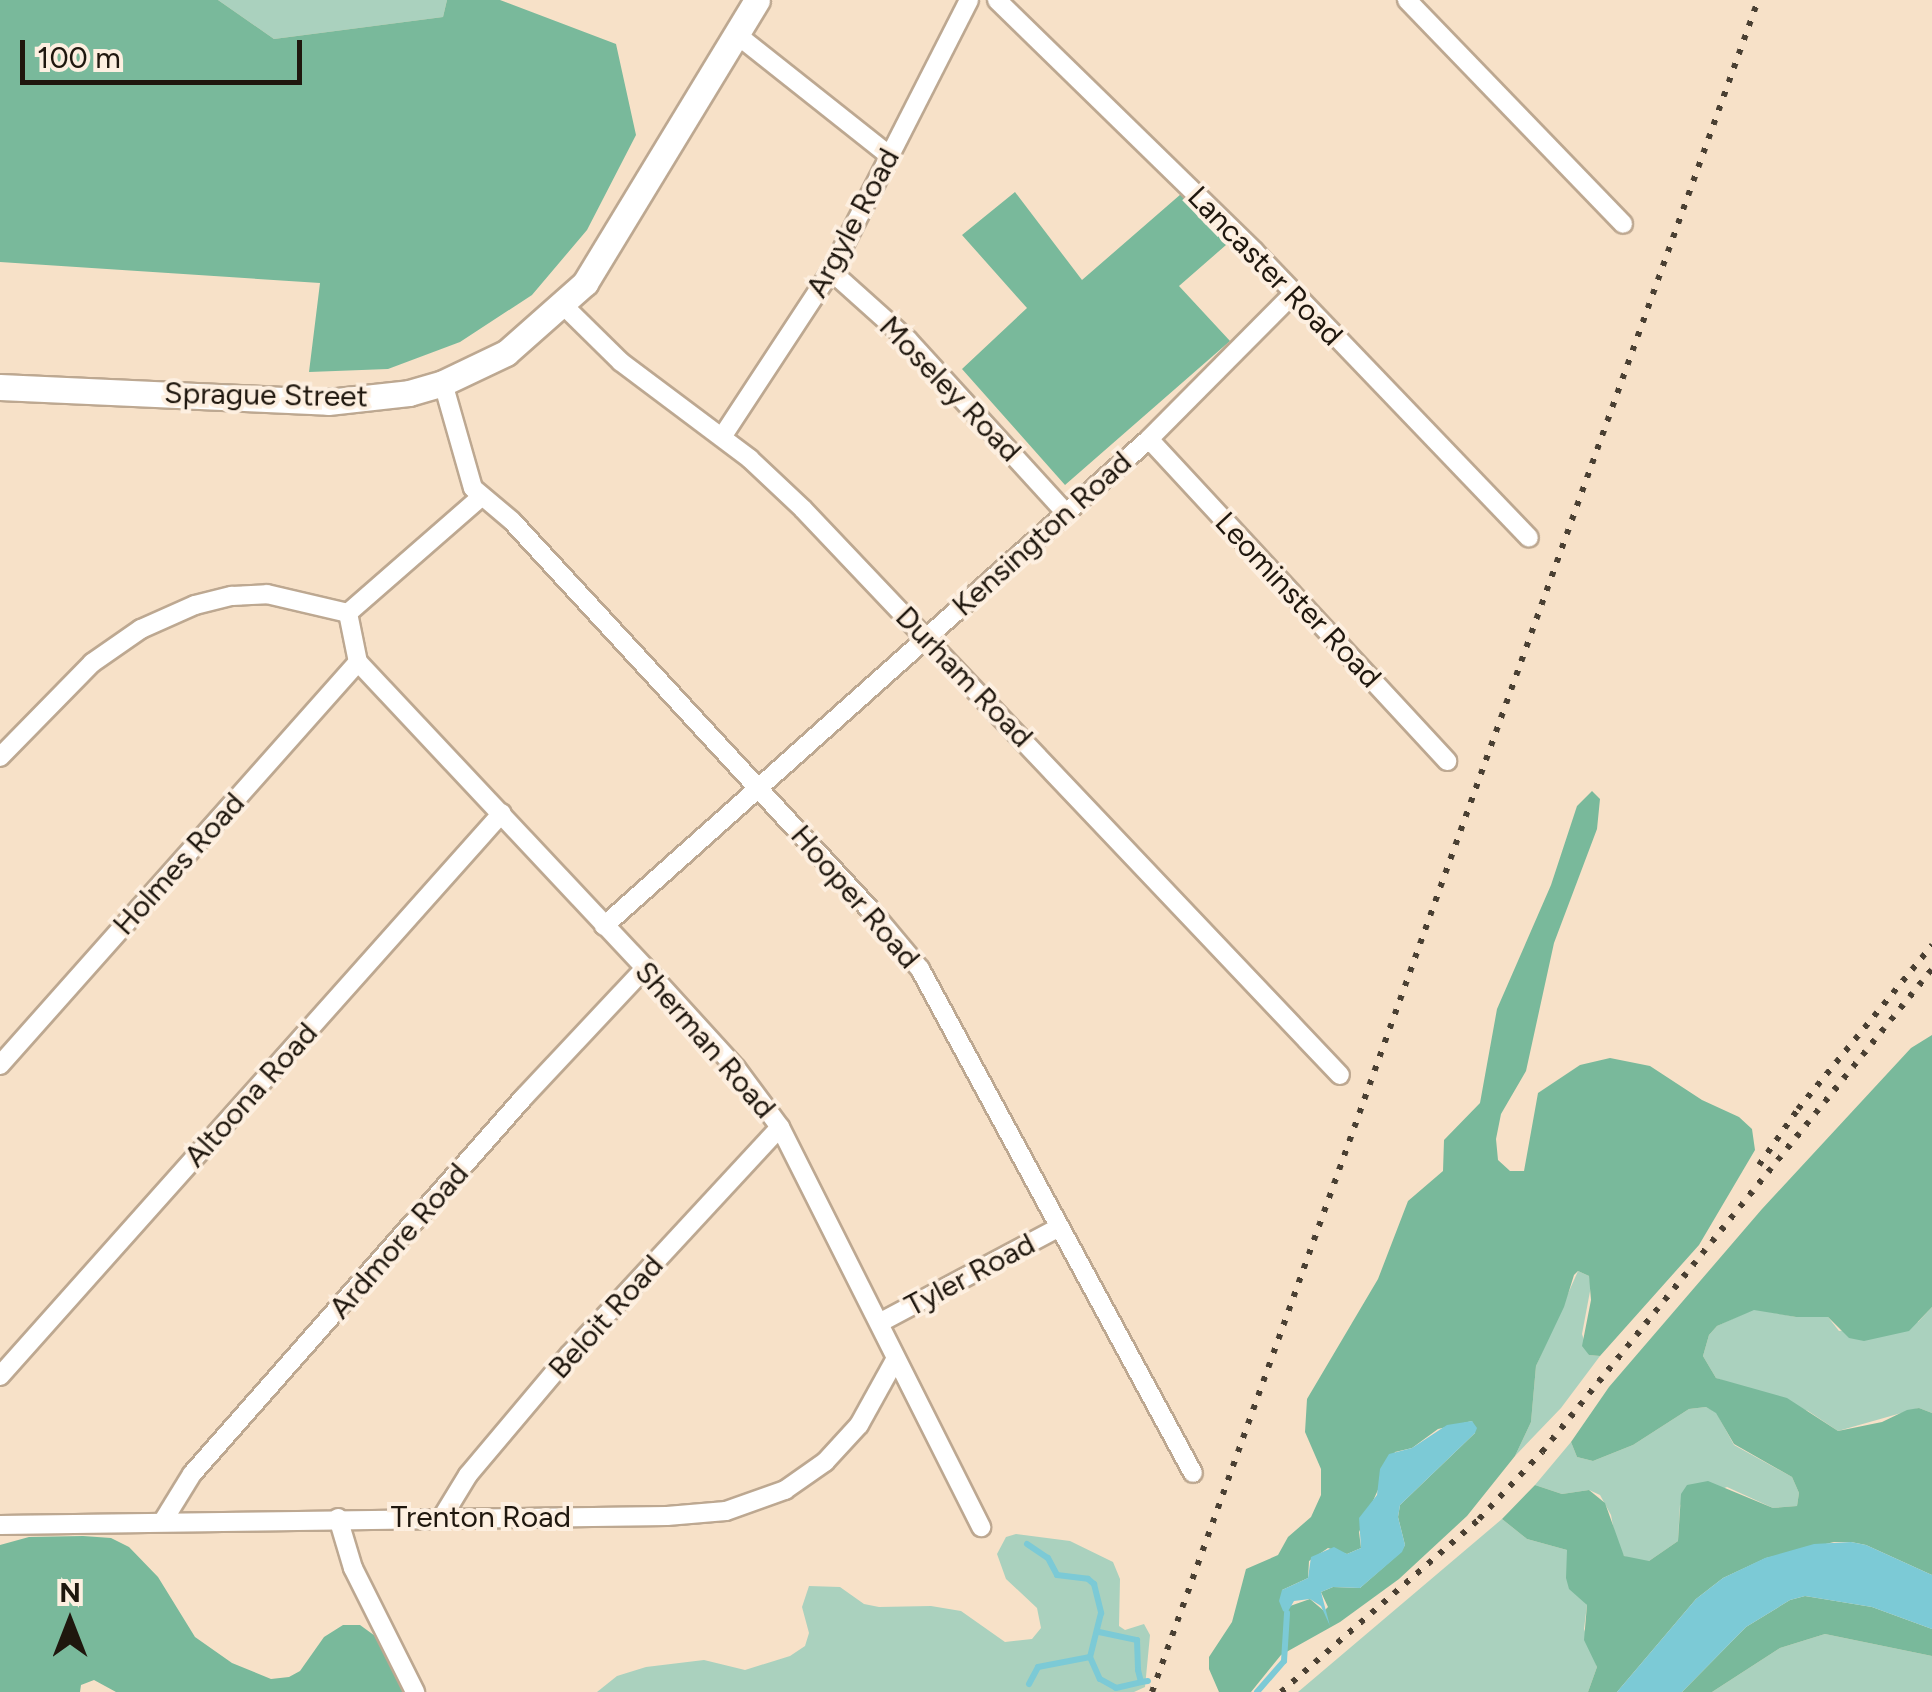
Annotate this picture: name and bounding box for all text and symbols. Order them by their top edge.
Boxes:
scale bar [25,20,308,82]
text: 100 m [37,39,121,76]
street label: Argyle Road [799,142,907,304]
street label: Lancaster Road [1180,179,1350,353]
street label: Moseley Road [872,309,1028,469]
street label: Sprague Street [164,375,368,415]
street label: Kensington Road [945,444,1139,624]
street label: Leominster Road [1207,505,1389,695]
street label: Durham Road [888,599,1040,755]
street label: Holmes Road [106,785,252,943]
street label: Hooper Road [783,818,927,976]
street label: Sherman Road [627,954,783,1126]
street label: Altoona Road [177,1016,325,1174]
street label: Ardmore Road [322,1156,476,1326]
street label: Tyler Road [899,1226,1041,1324]
street label: Beloit Road [541,1248,671,1386]
street label: Trenton Road [391,1499,571,1535]
north arrow [20,1572,120,1672]
text: N [59,1575,81,1609]

